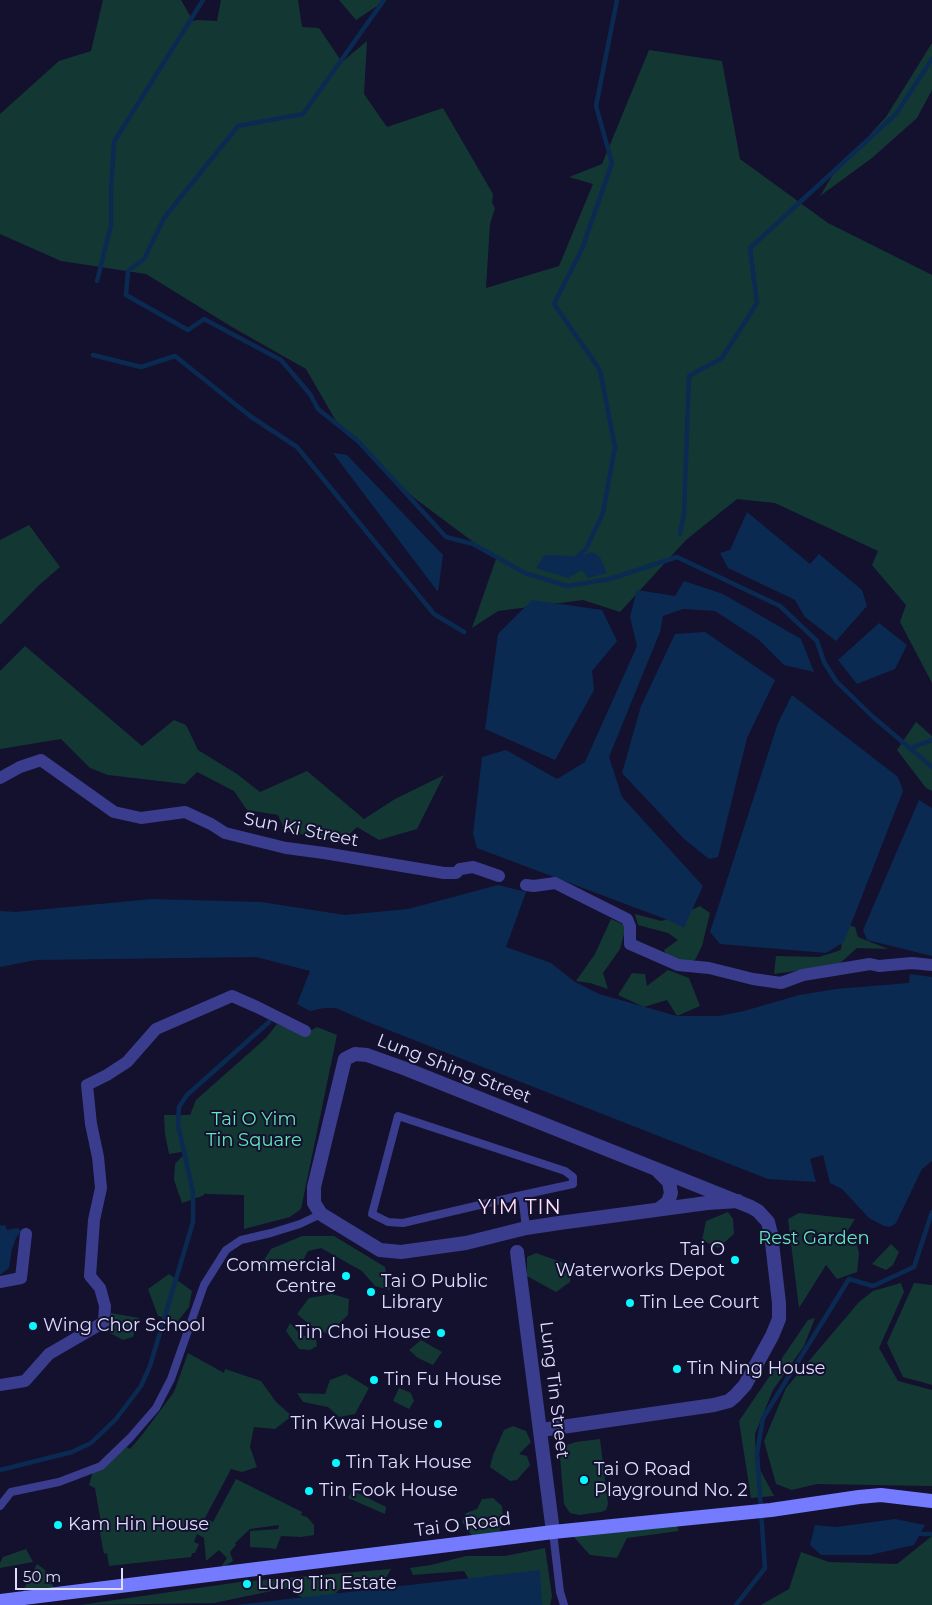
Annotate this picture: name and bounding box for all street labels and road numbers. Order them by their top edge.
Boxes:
street label: Sun Ki Street [242,808,360,852]
street label: Lung Shing Street [374,1030,534,1108]
street label: Lung Tin Street [535,1320,573,1460]
street label: Tai O Road [414,1508,512,1542]

